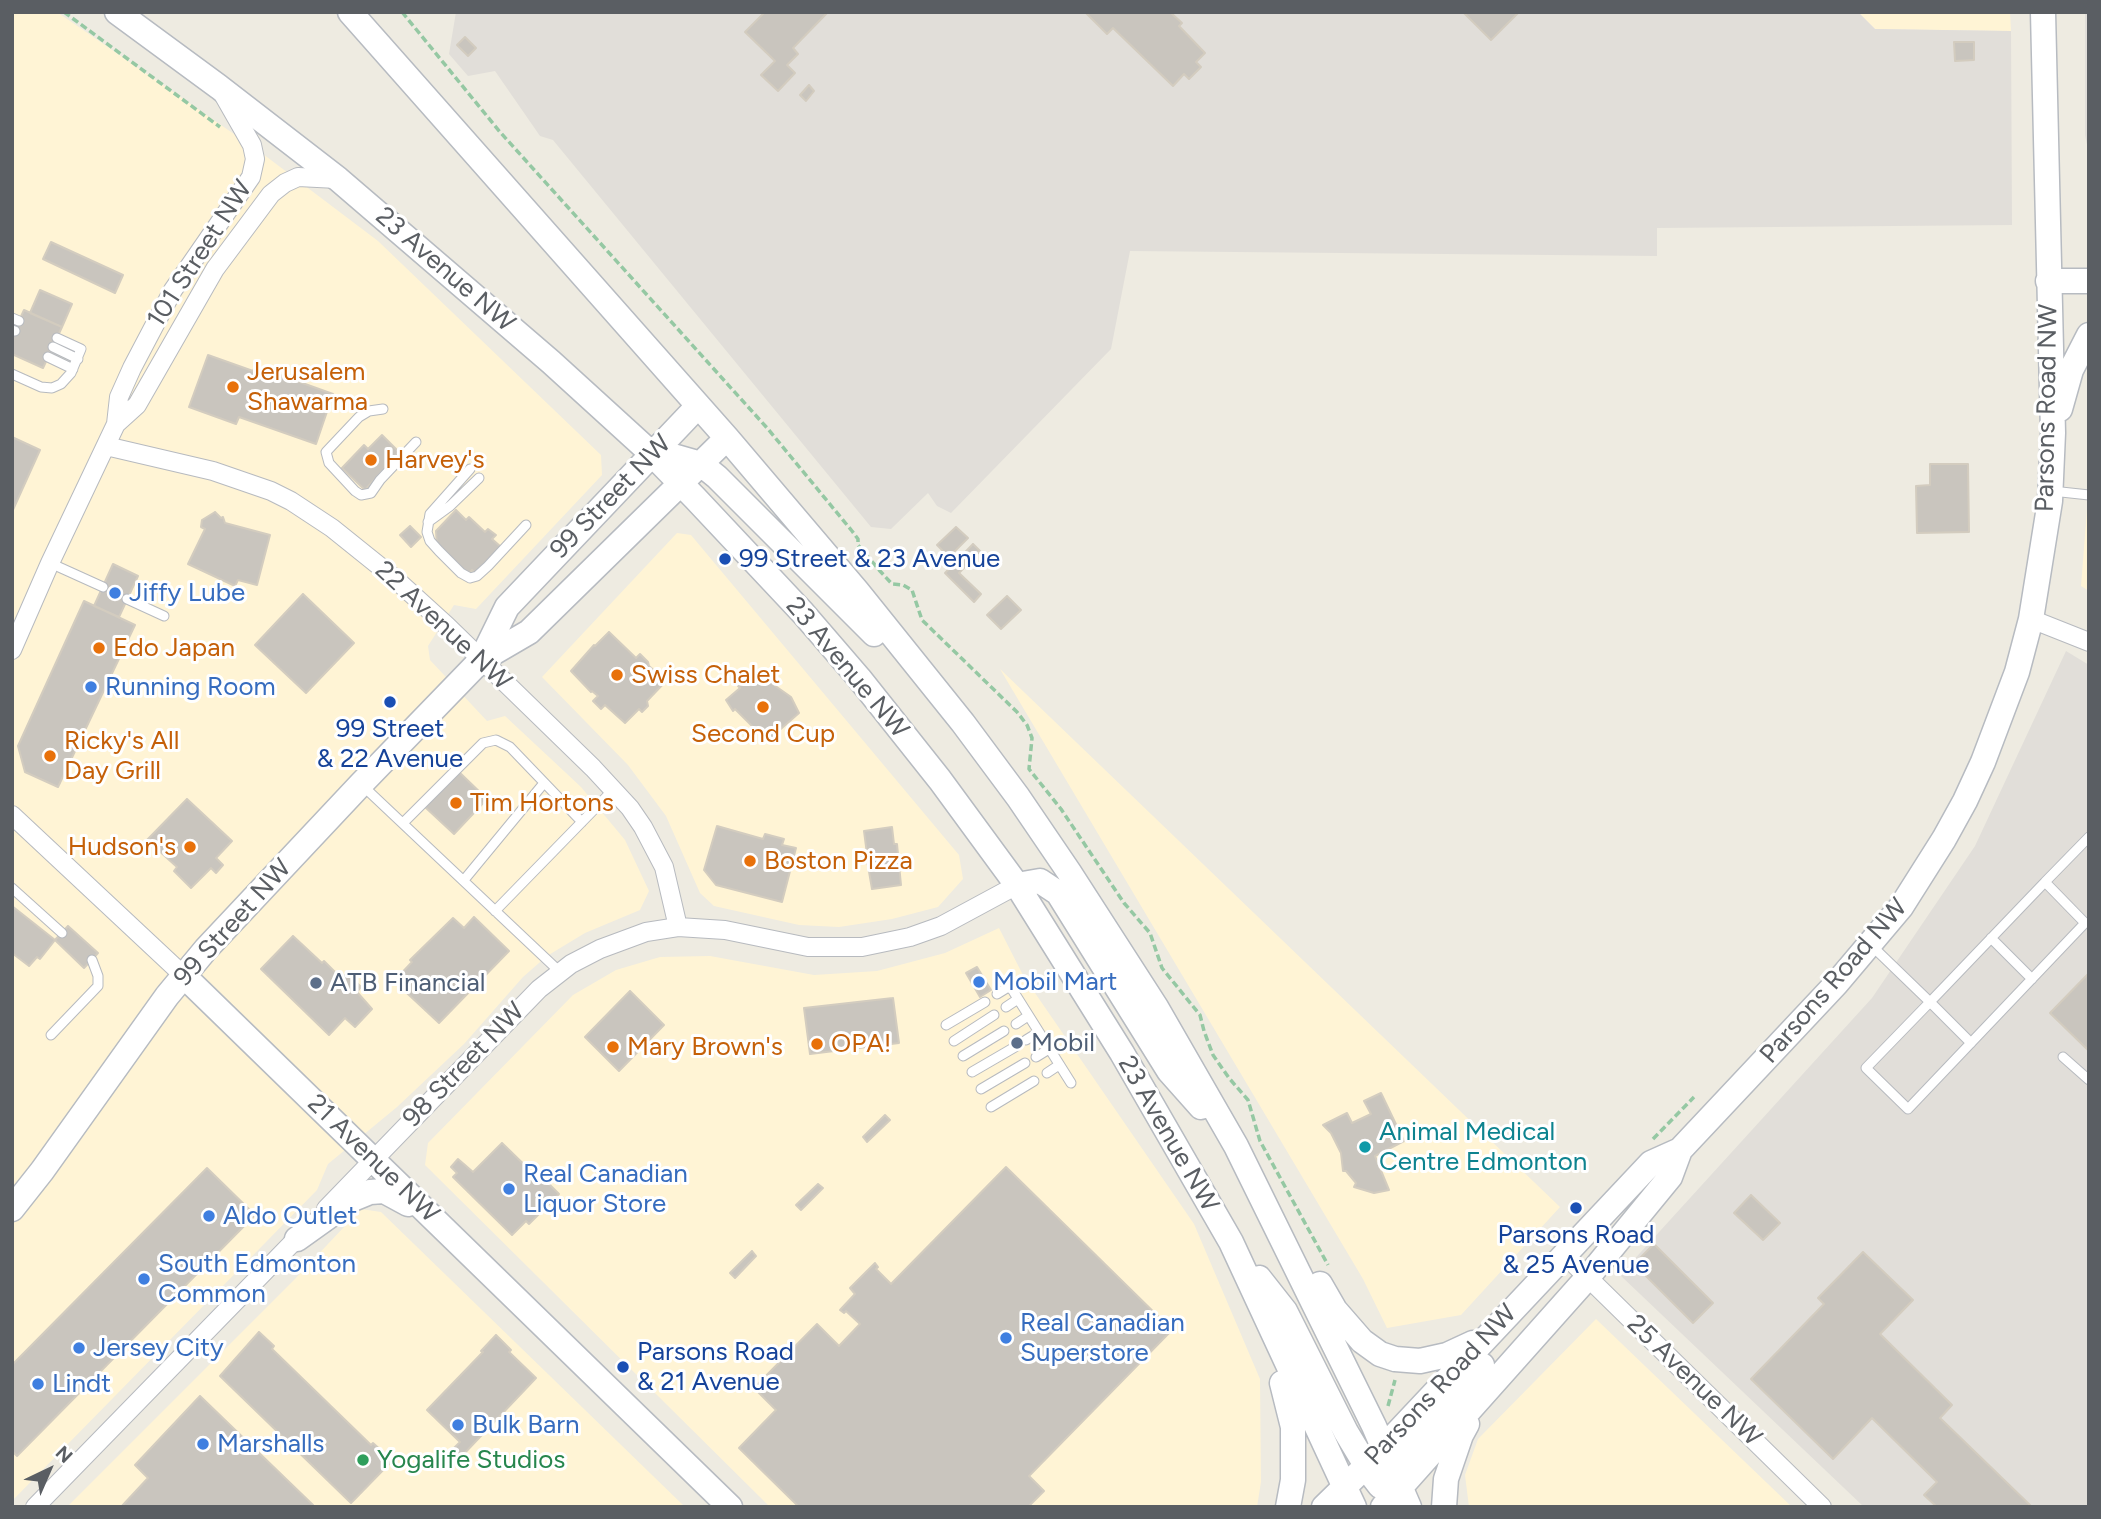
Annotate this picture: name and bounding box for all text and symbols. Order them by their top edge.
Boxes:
street label: 101 Street NW [141,175,259,333]
street label: 23 Avenue NW [369,201,521,339]
street label: Parsons Road NW [2030,304,2064,512]
place label: Jerusalem Shawarma [247,356,368,418]
marker: Jerusalem Shawarma [225,379,241,395]
street label: 99 Street NW [544,429,678,565]
place label: Harvey's [385,444,485,476]
marker: Harvey's [363,452,379,468]
place label: 99 Street & 23 Avenue [739,543,1000,575]
marker: 99 Street & 23 Avenue [717,551,733,567]
street label: 22 Avenue NW [368,555,518,697]
place label: Jiffy Lube [129,577,245,609]
marker: Jiffy Lube [107,585,123,601]
street label: 23 Avenue NW [779,591,915,745]
place label: Edo Japan [113,632,235,664]
marker: Edo Japan [91,640,107,656]
place label: Swiss Chalet [631,659,780,691]
marker: Swiss Chalet [609,667,625,683]
place label: Running Room [105,671,276,703]
marker: Running Room [83,679,99,695]
marker: 99 Street & 22 Avenue [382,694,398,710]
marker: Second Cup [755,699,771,715]
place label: 99 Street & 22 Avenue [317,713,463,774]
place label: Second Cup [691,718,835,750]
place label: Ricky's All Day Grill [64,725,179,786]
marker: Ricky's All Day Grill [42,748,58,764]
place label: Tim Hortons [470,787,614,819]
marker: Tim Hortons [448,795,464,811]
place label: Hudson's [68,831,176,863]
marker: Hudson's [182,839,198,855]
place label: Boston Pizza [764,845,913,877]
street label: 99 Street NW [168,853,298,993]
marker: Boston Pizza [742,853,758,869]
street label: Parsons Road NW [1754,892,1914,1070]
place label: Mobil Mart [993,966,1117,998]
place label: ATB Financial [330,967,485,999]
marker: Mobil Mart [971,974,987,990]
marker: ATB Financial [308,975,324,991]
street label: 98 Street NW [397,996,531,1134]
place label: Mobil [1031,1027,1095,1059]
place label: OPA! [831,1028,892,1060]
place label: Mary Brown's [627,1031,783,1063]
marker: Mobil [1009,1035,1025,1051]
marker: OPA! [809,1036,825,1052]
marker: Mary Brown's [605,1039,621,1055]
street label: 23 Avenue NW [1111,1051,1225,1217]
street label: 21 Avenue NW [301,1088,445,1230]
place label: Animal Medical Centre Edmonton [1379,1116,1587,1178]
marker: Animal Medical Centre Edmonton [1357,1139,1373,1155]
place label: Real Canadian Liquor Store [523,1158,688,1220]
marker: Real Canadian Liquor Store [501,1181,517,1197]
place label: Aldo Outlet [223,1200,357,1232]
marker: Parsons Road & 25 Avenue [1568,1200,1584,1216]
marker: Aldo Outlet [201,1208,217,1224]
place label: Parsons Road & 25 Avenue [1498,1219,1654,1280]
place label: South Edmonton Common [158,1248,356,1310]
marker: South Edmonton Common [136,1271,152,1287]
street label: Parsons Road NW [1359,1298,1523,1472]
place label: Real Canadian Superstore [1020,1307,1185,1368]
street label: 25 Avenue NW [1620,1309,1768,1453]
marker: Real Canadian Superstore [998,1330,1014,1346]
place label: Jersey City [93,1332,224,1364]
place label: Parsons Road & 21 Avenue [637,1336,794,1398]
marker: Jersey City [71,1340,87,1356]
marker: Parsons Road & 21 Avenue [615,1359,631,1375]
place label: Lindt [52,1368,111,1400]
marker: Lindt [30,1376,46,1392]
place label: Bulk Barn [472,1409,580,1441]
marker: Bulk Barn [450,1417,466,1433]
place label: Marshalls [217,1428,324,1460]
north arrow [14,1435,84,1505]
marker: Marshalls [195,1436,211,1452]
text: N [51,1441,77,1468]
place label: Yogalife Studios [377,1444,565,1476]
marker: Yogalife Studios [355,1452,371,1468]

